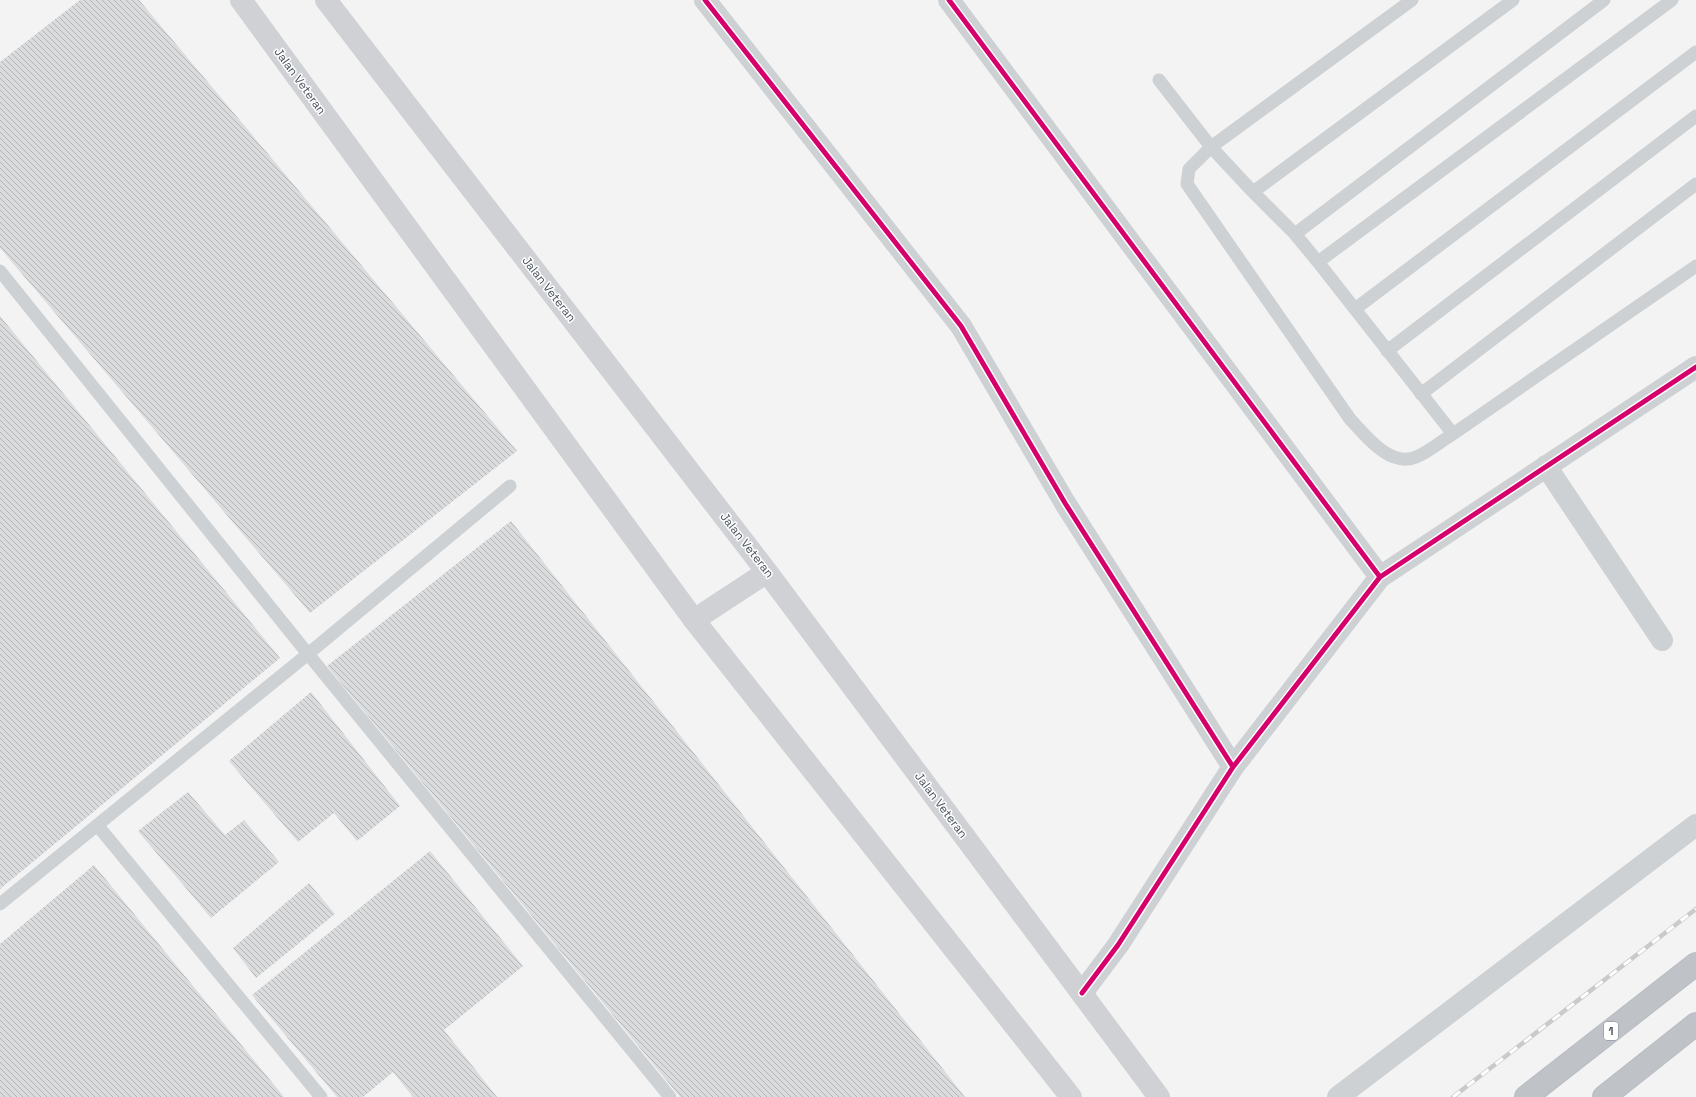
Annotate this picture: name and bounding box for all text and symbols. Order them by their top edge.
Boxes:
street label: Jalan Veteran [270,44,330,118]
street label: Jalan Veteran [518,253,580,325]
street label: Jalan Veteran [716,509,778,581]
street label: Jalan Veteran [911,769,971,841]
road number: 1 [1604,1022,1618,1040]

